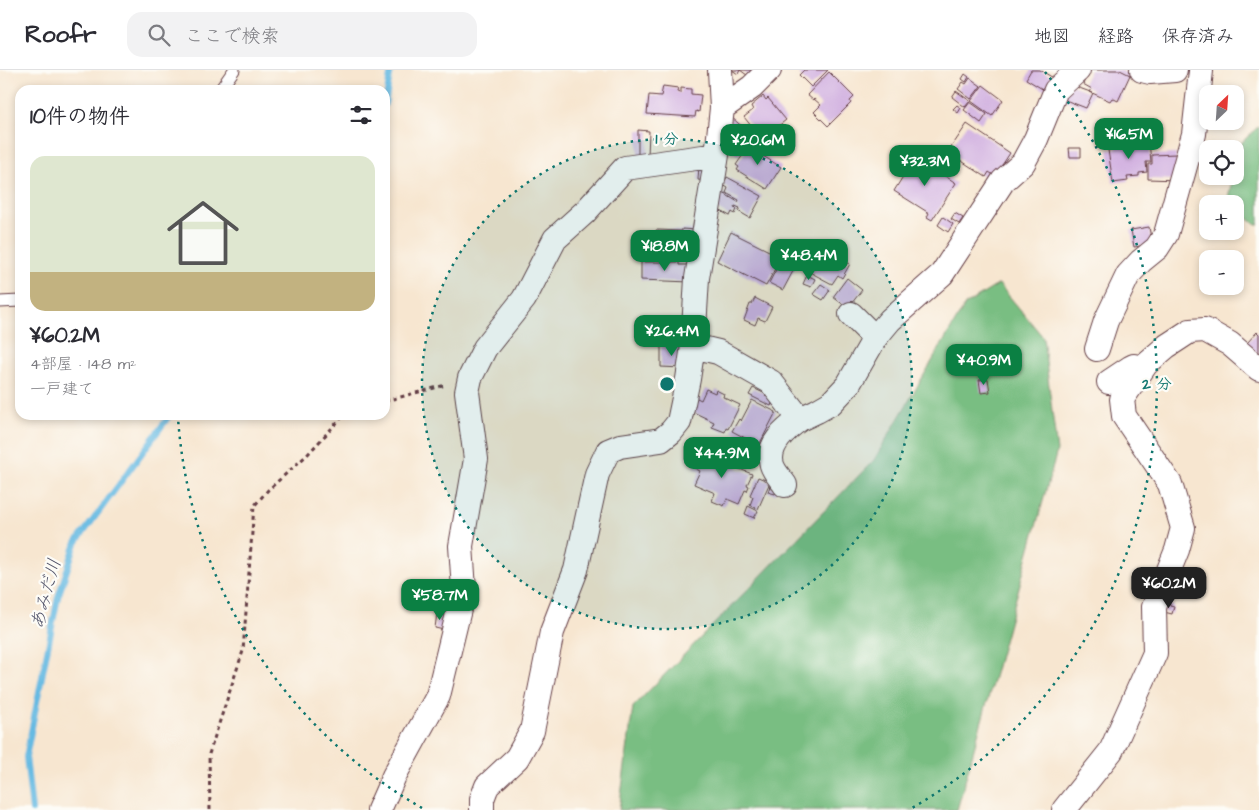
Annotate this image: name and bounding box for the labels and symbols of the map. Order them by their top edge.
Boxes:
north arrow [1199,85,1244,130]
pin: ¥16.5M [1088,118,1170,160]
pin: ¥20.6M [717,124,799,166]
text: 1 分 [656,129,678,150]
pin: ¥32.3M [884,144,966,187]
pin: ¥18.8M [624,230,706,272]
pin: ¥48.4M [768,238,850,281]
pin: ¥26.4M [631,314,713,357]
pin: ¥40.9M [943,344,1025,386]
text: 2 分 [1141,374,1172,395]
centre of rings [658,375,676,393]
pin: ¥44.9M [681,436,763,479]
water label: あみだ川 [25,556,67,632]
pin: ¥60.2M [1128,566,1210,609]
pin: ¥58.7M [399,578,481,621]

